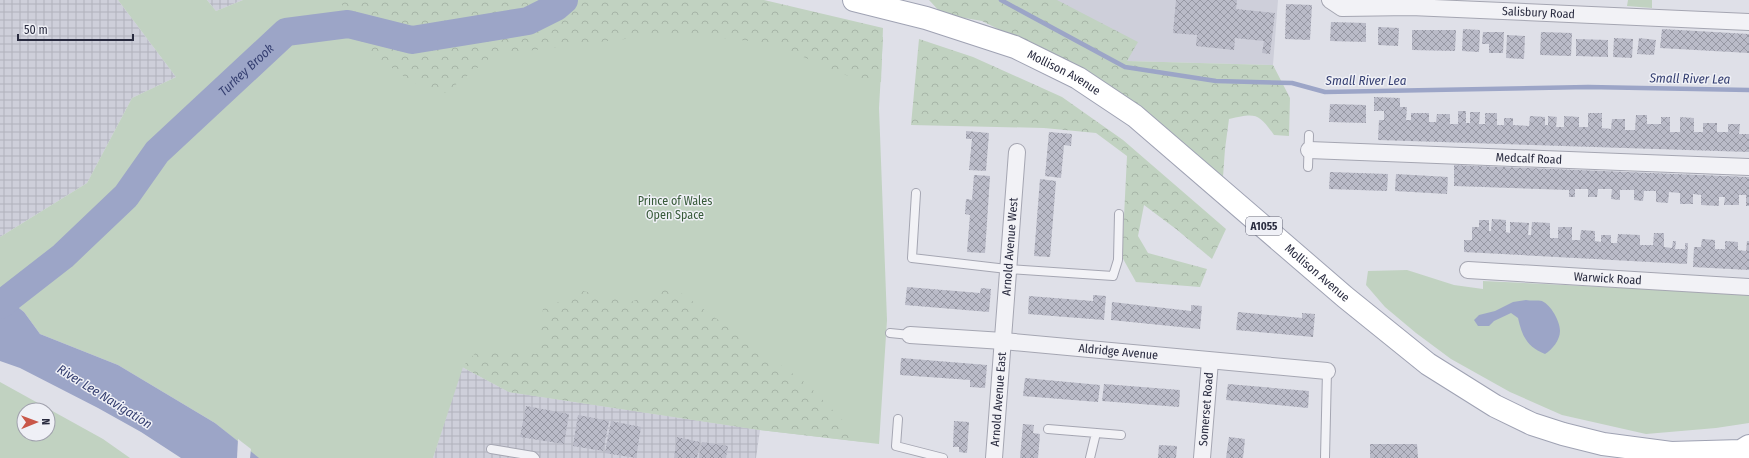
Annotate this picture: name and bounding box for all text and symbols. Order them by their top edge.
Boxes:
street label: Salisbury Road [1502,4,1575,21]
scale bar [18,16,133,42]
text: 50 m [24,23,48,37]
water label: Turkey Brook [216,40,277,99]
street label: Mollison Avenue [1025,47,1103,98]
water label: Small River Lea [1648,70,1731,87]
water label: Small River Lea [1325,73,1407,88]
street label: Medcalf Road [1495,150,1562,167]
park label: Prince of Wales Open Space [638,194,712,222]
street label: Arnold Avenue West [999,197,1021,296]
road number: A1055 [1246,217,1282,235]
street label: Mollison Avenue [1282,241,1352,305]
street label: Warwick Road [1573,269,1642,287]
street label: Aldridge Avenue [1078,341,1159,362]
street label: Arnold Avenue East [988,351,1009,447]
water label: River Lee Navigation [55,361,155,432]
street label: Somerset Road [1196,372,1216,447]
north arrow [16,402,56,442]
text: N [39,418,52,425]

